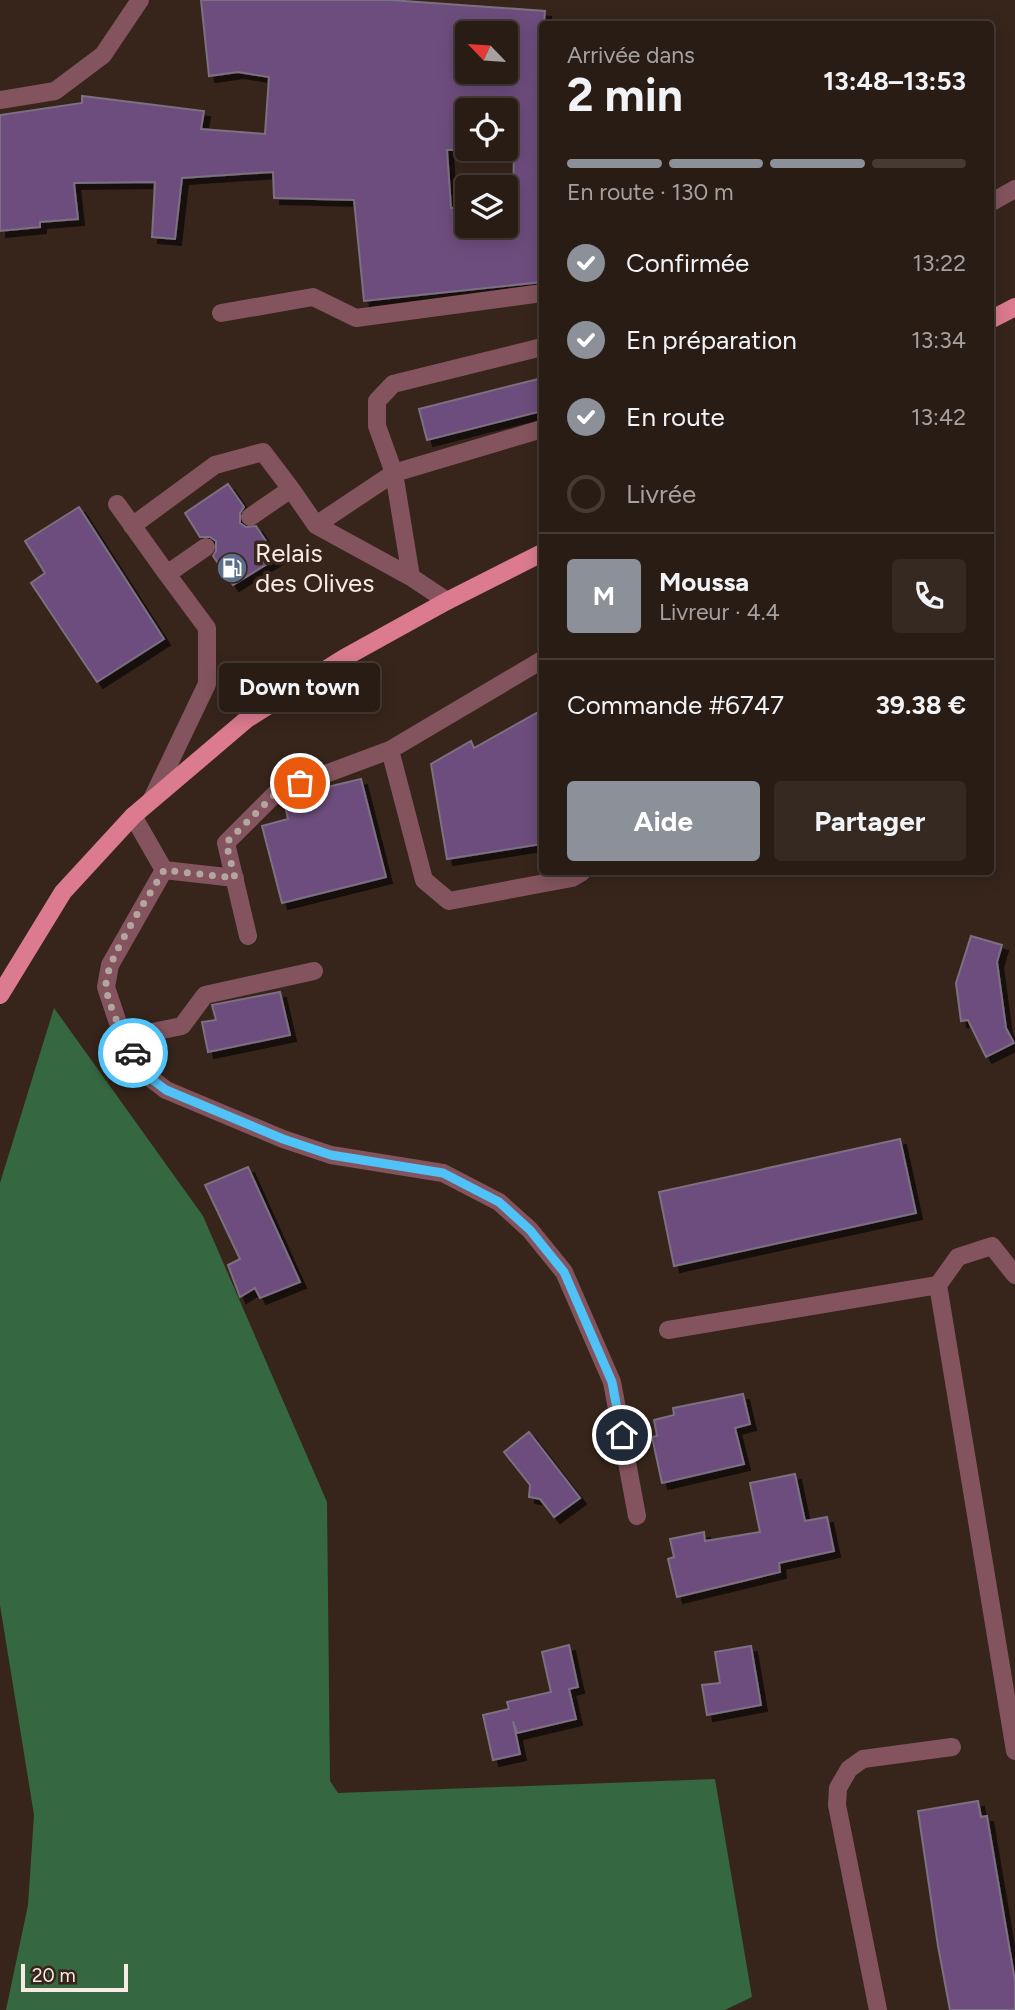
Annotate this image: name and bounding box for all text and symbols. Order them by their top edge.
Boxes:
north arrow [455,21,518,84]
map controls [455,21,518,238]
text: Arrivée dans [567,41,695,69]
text: 13:48–13:53 [823,65,966,97]
text: 2 min [567,67,683,123]
button: locate [455,98,518,161]
button: layers [455,175,518,238]
text: En route · 130 m [567,178,734,206]
icon: check [567,244,605,282]
text: Confirmée [626,247,749,279]
text: 13:22 [912,249,966,277]
icon: check [567,321,605,359]
text: En préparation [626,324,797,356]
text: 13:34 [911,326,966,354]
icon: check [567,398,605,436]
text: En route [626,401,725,433]
text: 13:42 [911,403,966,431]
text: Livrée [626,478,696,510]
place label: Relais des Olives [255,537,374,599]
fuel station icon: Relais des Olives [215,551,249,585]
button: phone [892,559,966,633]
text: Moussa [659,566,749,598]
text: M [593,580,615,612]
text: Livreur · 4.4 [659,598,780,626]
callout: Down town [219,664,380,713]
text: Down town [239,673,360,701]
text: Commande #6747 [567,689,784,721]
text: 39.38 € [875,689,966,721]
pin [270,753,330,813]
icon: bag [281,764,319,802]
button: Aide [567,781,760,861]
button: Partager [774,781,966,861]
courier [98,1018,168,1088]
icon: car [114,1034,152,1072]
pin [592,1405,652,1465]
icon: home [603,1416,641,1454]
scale bar [21,1961,128,1993]
text: 20 m [32,1964,76,1987]

